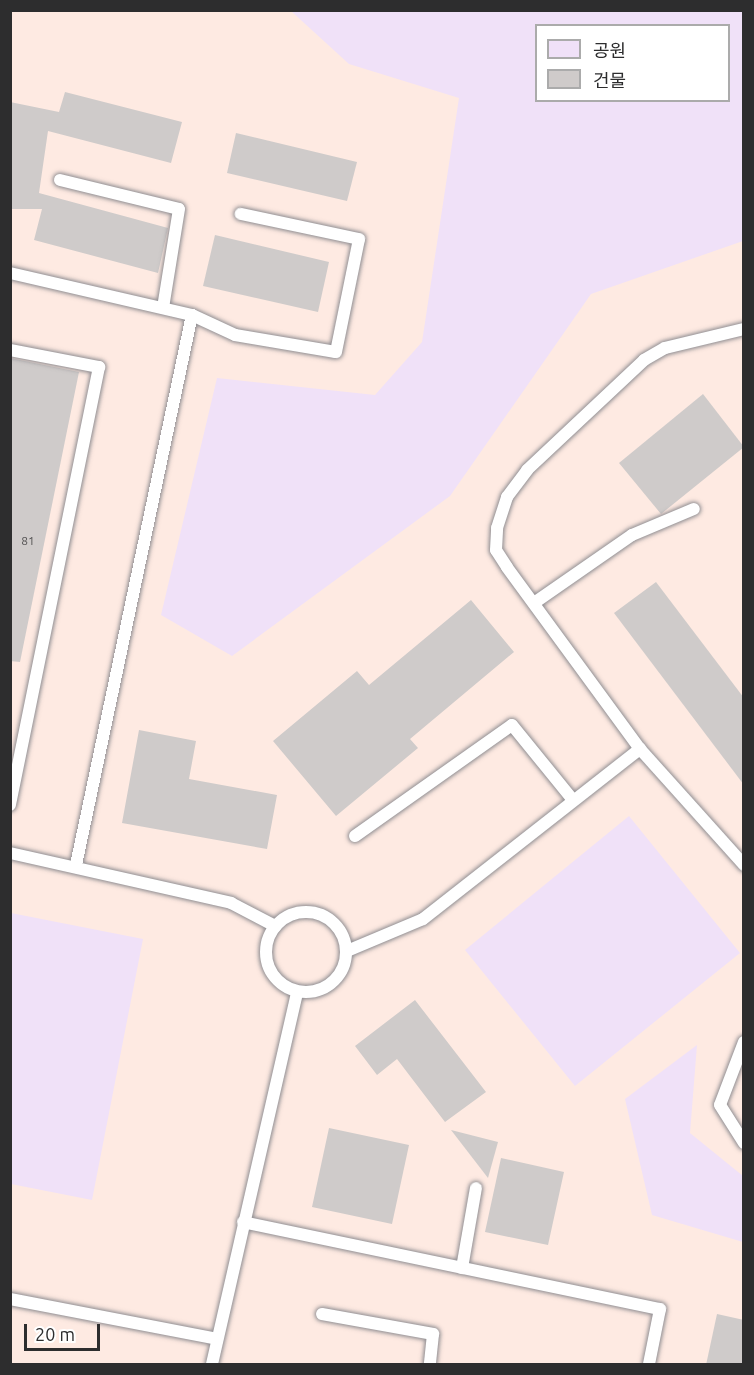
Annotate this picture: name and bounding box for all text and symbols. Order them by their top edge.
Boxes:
legend [535,24,730,102]
text: 공원 [593,40,626,60]
text: 건물 [593,70,626,90]
house number: 81 [21,534,35,548]
scale bar [27,1312,104,1350]
text: 20 m [35,1324,75,1344]

